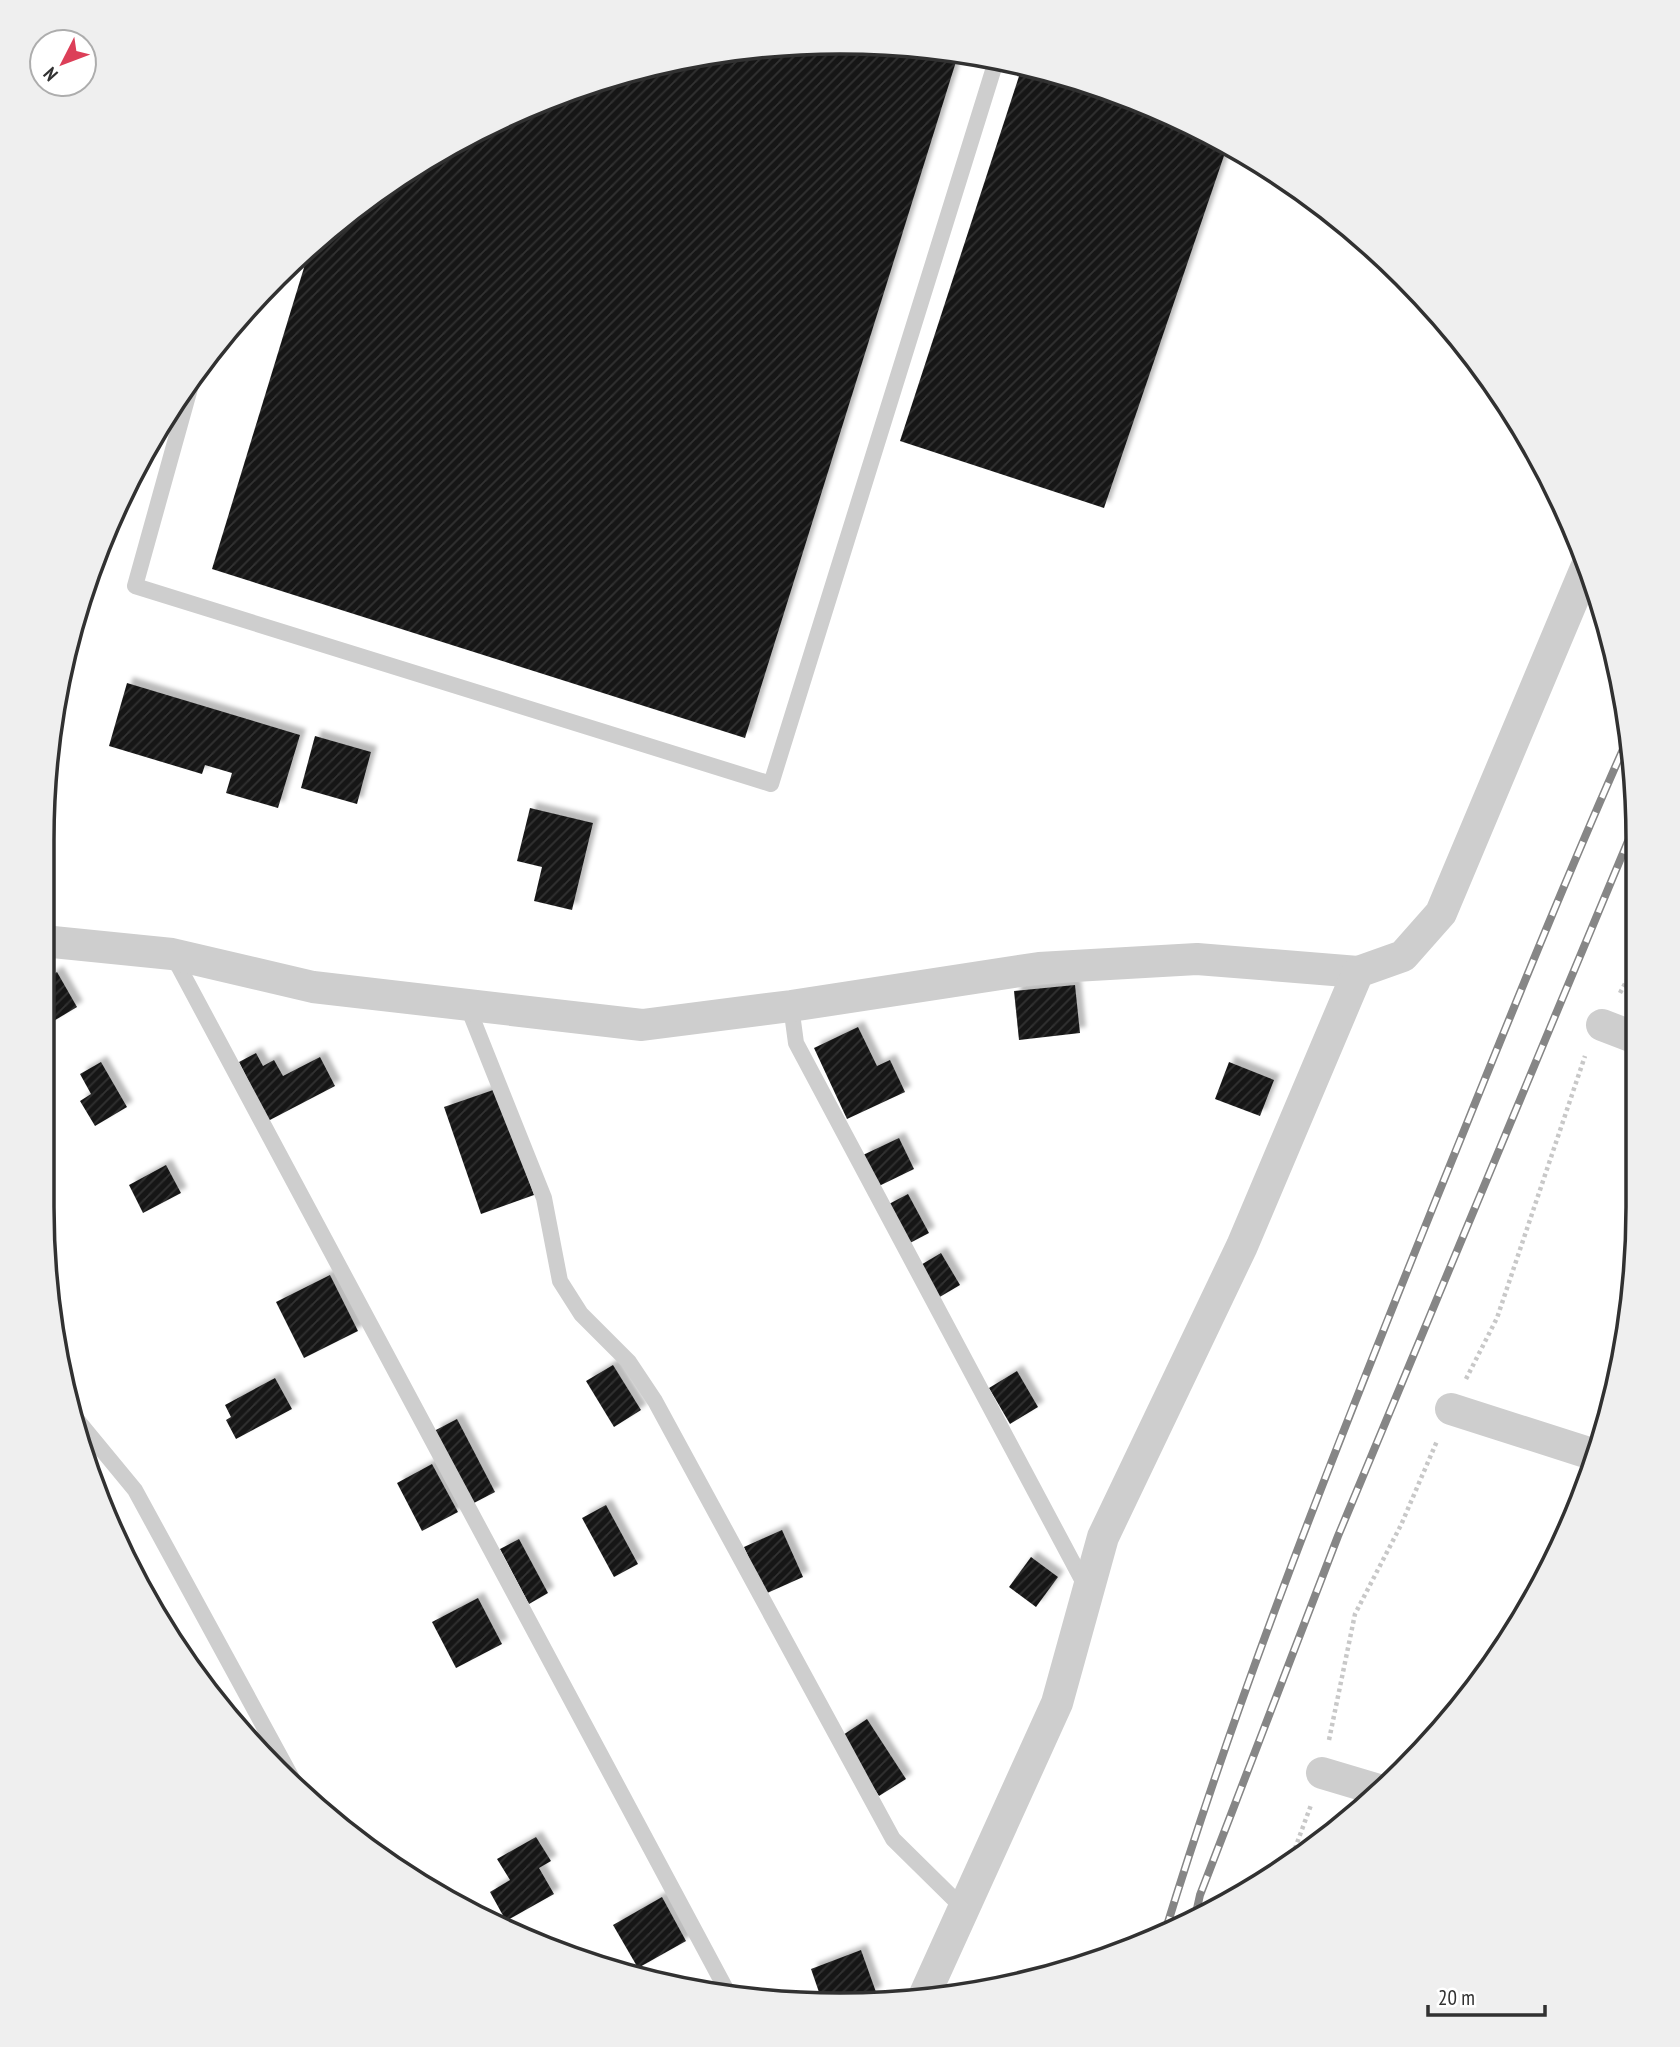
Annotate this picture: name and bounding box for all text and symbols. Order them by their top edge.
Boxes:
north arrow [28,28,98,98]
text: N [38,63,63,86]
scale bar [1428,1974,1545,2018]
text: 20 m [1438,1984,1475,2011]

